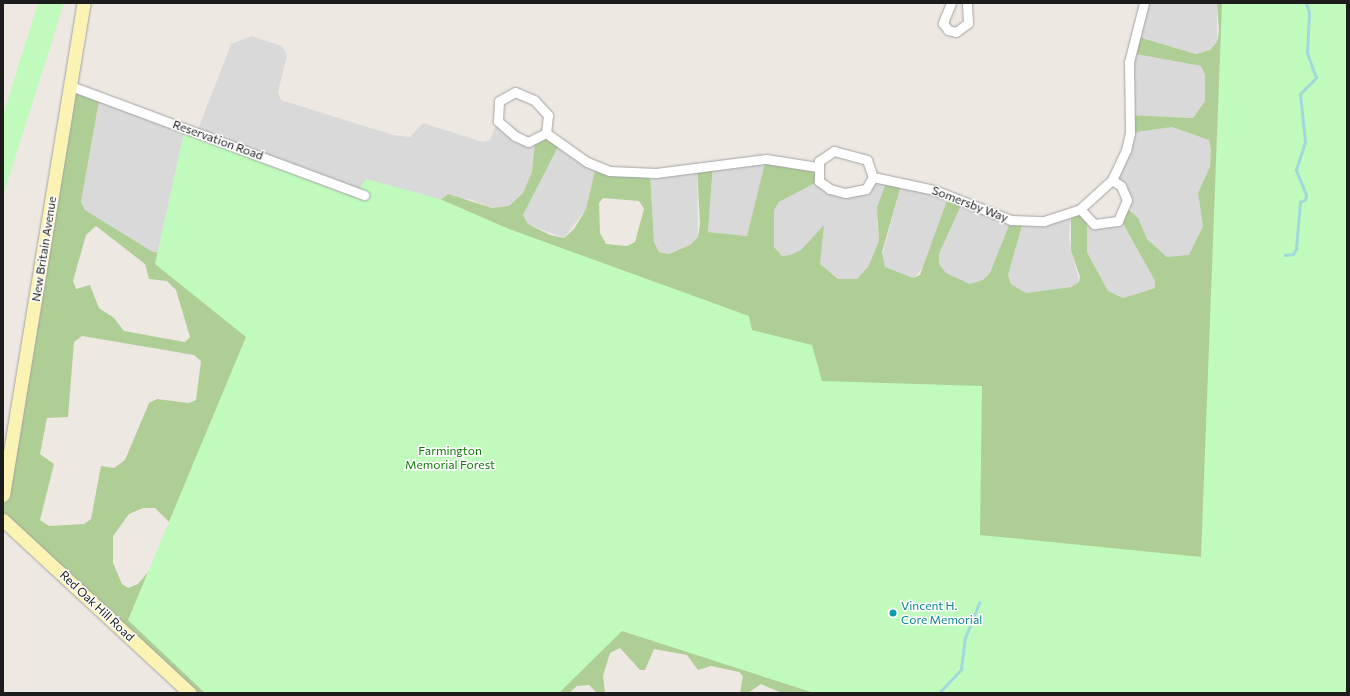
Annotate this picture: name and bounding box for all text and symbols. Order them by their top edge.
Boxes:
street label: Reservation Road [171,117,265,163]
street label: Somersby Way [930,183,1010,225]
street label: New Britain Avenue [29,195,59,303]
park label: Farmington Memorial Forest [405,444,495,472]
street label: Red Oak Hill Road [57,568,137,644]
place label: Vincent H. Core Memorial [901,599,982,627]
marker: Vincent H. Core Memorial [888,608,898,618]

